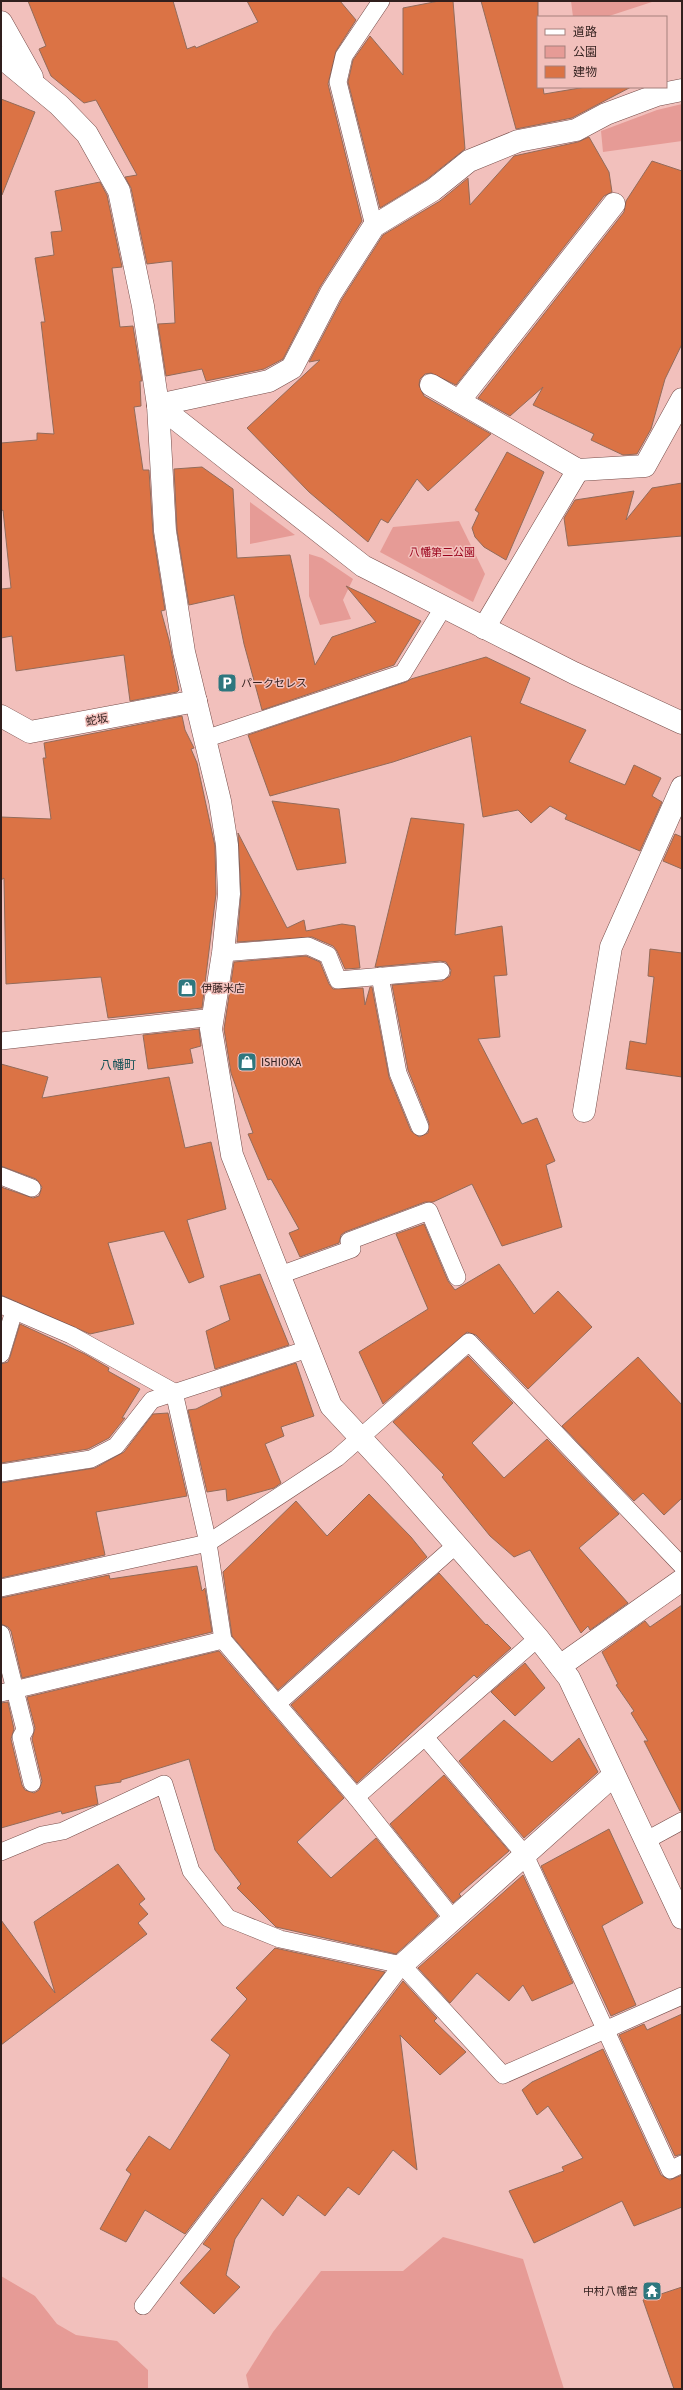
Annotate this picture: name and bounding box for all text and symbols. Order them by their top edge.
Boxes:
legend [537,16,667,88]
text: 道路 [573,25,597,39]
text: 公園 [573,45,597,59]
text: 建物 [573,65,597,79]
park label: 八幡第二公園 [409,546,475,559]
parking icon: パークセレス [216,672,238,694]
place label: パークセレス [241,677,307,690]
street label: 蛇坂 [85,712,109,728]
shop icon: 伊藤米店 [176,977,198,999]
place label: 伊藤米店 [201,982,245,995]
shop icon: ISHIOKA [236,1051,258,1073]
place label: ISHIOKA [261,1056,302,1069]
district label: 八幡町 [100,1058,136,1072]
temple icon: 中村八幡宮 [641,2280,663,2302]
place label: 中村八幡宮 [583,2285,638,2298]

